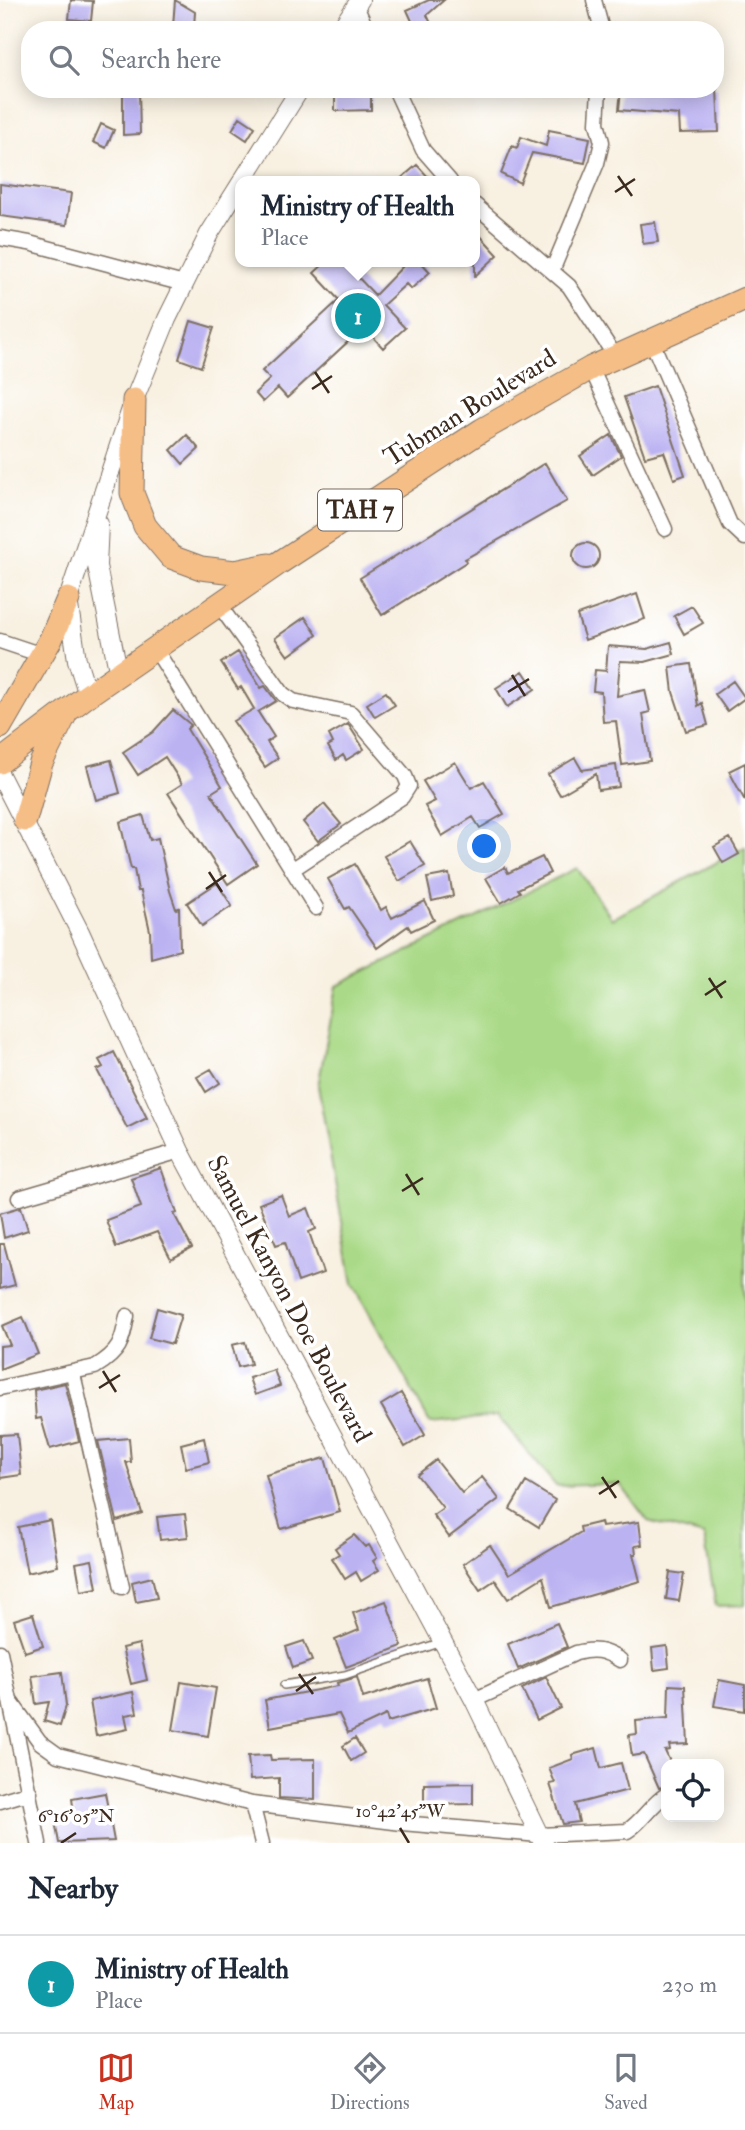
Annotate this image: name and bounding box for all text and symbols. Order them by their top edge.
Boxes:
search box [21,21,724,98]
icon: search [45,41,83,79]
text: Search here [101,44,221,76]
popup [235,176,480,267]
text: Ministry of Health [261,191,454,223]
text: Place [261,223,308,252]
pin: 1 [335,290,381,342]
street label: Tubman Boulevard [378,342,562,474]
road number: TAH 7 [318,490,402,530]
your location [467,829,501,863]
street label: Samuel Kanyon Doe Boulevard [200,1150,379,1448]
map controls [661,1759,724,1822]
button: locate [661,1759,724,1822]
text: 10°42'45"W [355,1800,445,1823]
text: 6°16'05"N [38,1805,114,1828]
text: Nearby [28,1870,118,1907]
text: Ministry of Health [95,1954,289,1986]
text: 1 [47,1970,55,1999]
text: 230 m [662,1970,717,1999]
text: Place [95,1986,143,2015]
tab: Map [97,2049,135,2115]
tab: Directions [330,2049,410,2115]
tab: Saved [604,2049,648,2115]

